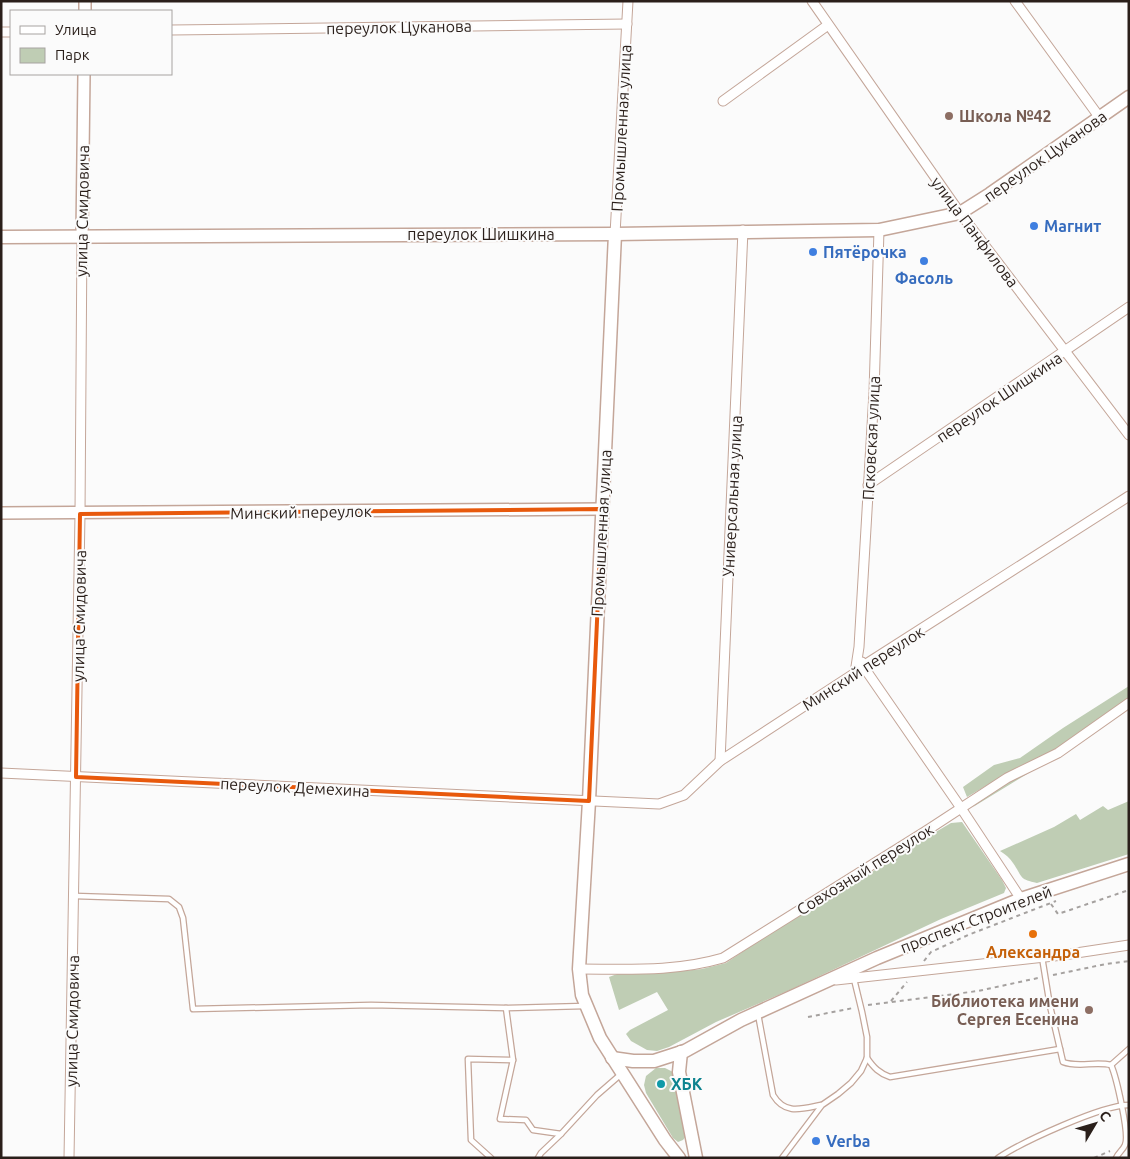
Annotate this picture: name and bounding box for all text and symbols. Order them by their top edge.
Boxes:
legend [10,10,172,75]
street label: переулок Цуканова [326,17,472,37]
text: Улица [55,21,97,38]
street label: Промышленная улица [608,44,634,212]
text: Парк [55,46,90,63]
place label: Школа №42 [959,107,1052,125]
street label: переулок Цуканова [980,107,1110,205]
marker: Школа №42 [943,110,955,122]
street label: улица Смидовича [72,145,92,277]
street label: улица Панфилова [928,173,1022,291]
place label: Магнит [1044,217,1101,235]
marker: Магнит [1028,220,1040,232]
street label: переулок Шишкина [407,225,555,243]
place label: Пятёрочка [823,243,907,261]
marker: Пятёрочка [807,246,819,258]
marker: Фасоль [918,255,930,267]
place label: Фасоль [895,269,953,287]
street label: переулок Шишкина [933,348,1065,446]
street label: Псковская улица [859,375,883,501]
street label: Универсальная улица [719,415,745,577]
street label: Промышленная улица [588,449,614,617]
street label: Минский переулок [230,502,372,522]
street label: улица Смидовича [69,550,89,682]
street label: Минский переулок [799,622,927,714]
street label: переулок Демехина [220,774,370,800]
street label: Совхозный переулок [793,820,937,918]
street label: проспект Строителей [898,882,1054,956]
marker: Александра [1027,928,1039,940]
place label: Александра [986,943,1080,961]
street label: улица Смидовича [62,955,82,1087]
place label: Библиотека имени Сергея Есенина [931,992,1079,1028]
marker: Библиотека имени Сергея Есенина [1083,1004,1095,1016]
place label: ХБК [671,1075,703,1093]
marker: ХБК [655,1078,667,1090]
north arrow [1070,1099,1120,1149]
text: С [1096,1108,1114,1124]
place label: Verba [826,1132,870,1150]
marker: Verba [810,1135,822,1147]

